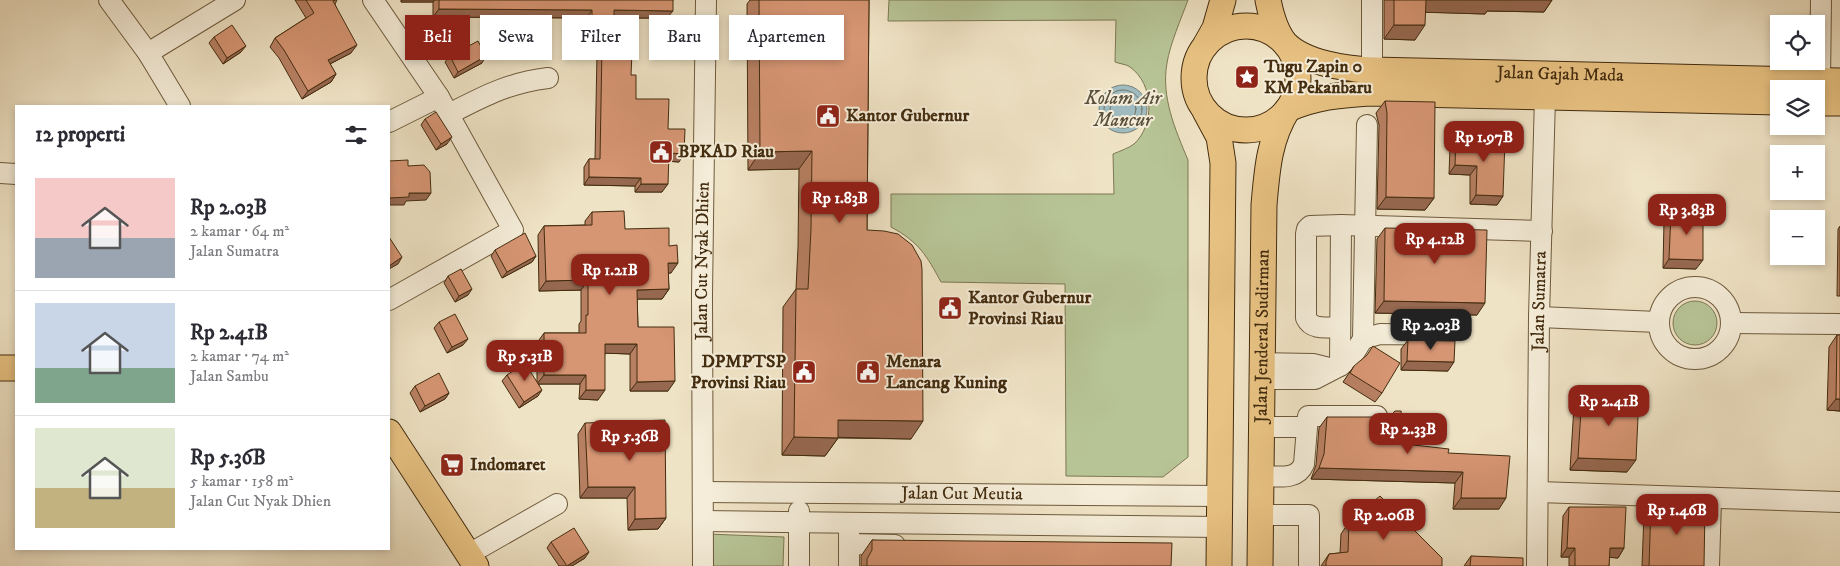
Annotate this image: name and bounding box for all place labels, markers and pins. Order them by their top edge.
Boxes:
place label: Tugu Zapin 0 KM Pekanbaru [1263,56,1372,99]
place icon: Tugu Zapin 0 KM Pekanbaru [1234,64,1260,90]
public building icon: Kantor Gubernur [815,103,841,129]
place label: Kantor Gubernur [846,105,969,127]
pin: Rp 1.97B [1432,120,1536,163]
public building icon: BPKAD Riau [648,139,674,165]
place label: BPKAD Riau [678,141,774,163]
pin: Rp 1.83B [788,182,892,224]
pin: Rp 3.83B [1635,194,1739,236]
pin: Rp 4.12B [1383,222,1487,265]
pin: Rp 1.21B [558,254,662,296]
place label: Kantor Gubernur Provinsi Riau [968,287,1091,330]
public building icon: Kantor Gubernur Provinsi Riau [937,295,963,321]
pin: Rp 2.03B [1379,308,1483,351]
pin: Rp 5.31B [473,340,577,382]
place label: DPMPTSP Provinsi Riau [691,351,787,394]
place label: Menara Lancang Kuning [886,351,1008,394]
public building icon: DPMPTSP Provinsi Riau [791,359,817,385]
public building icon: Menara Lancang Kuning [855,359,881,385]
pin: Rp 2.41B [1557,384,1661,427]
pin: Rp 2.33B [1356,412,1460,455]
pin: Rp 5.36B [578,420,682,462]
supermarket icon: Indomaret [439,452,465,478]
place label: Indomaret [470,454,546,476]
pin: Rp 1.46B [1625,494,1729,536]
pin: Rp 2.06B [1332,498,1436,541]

